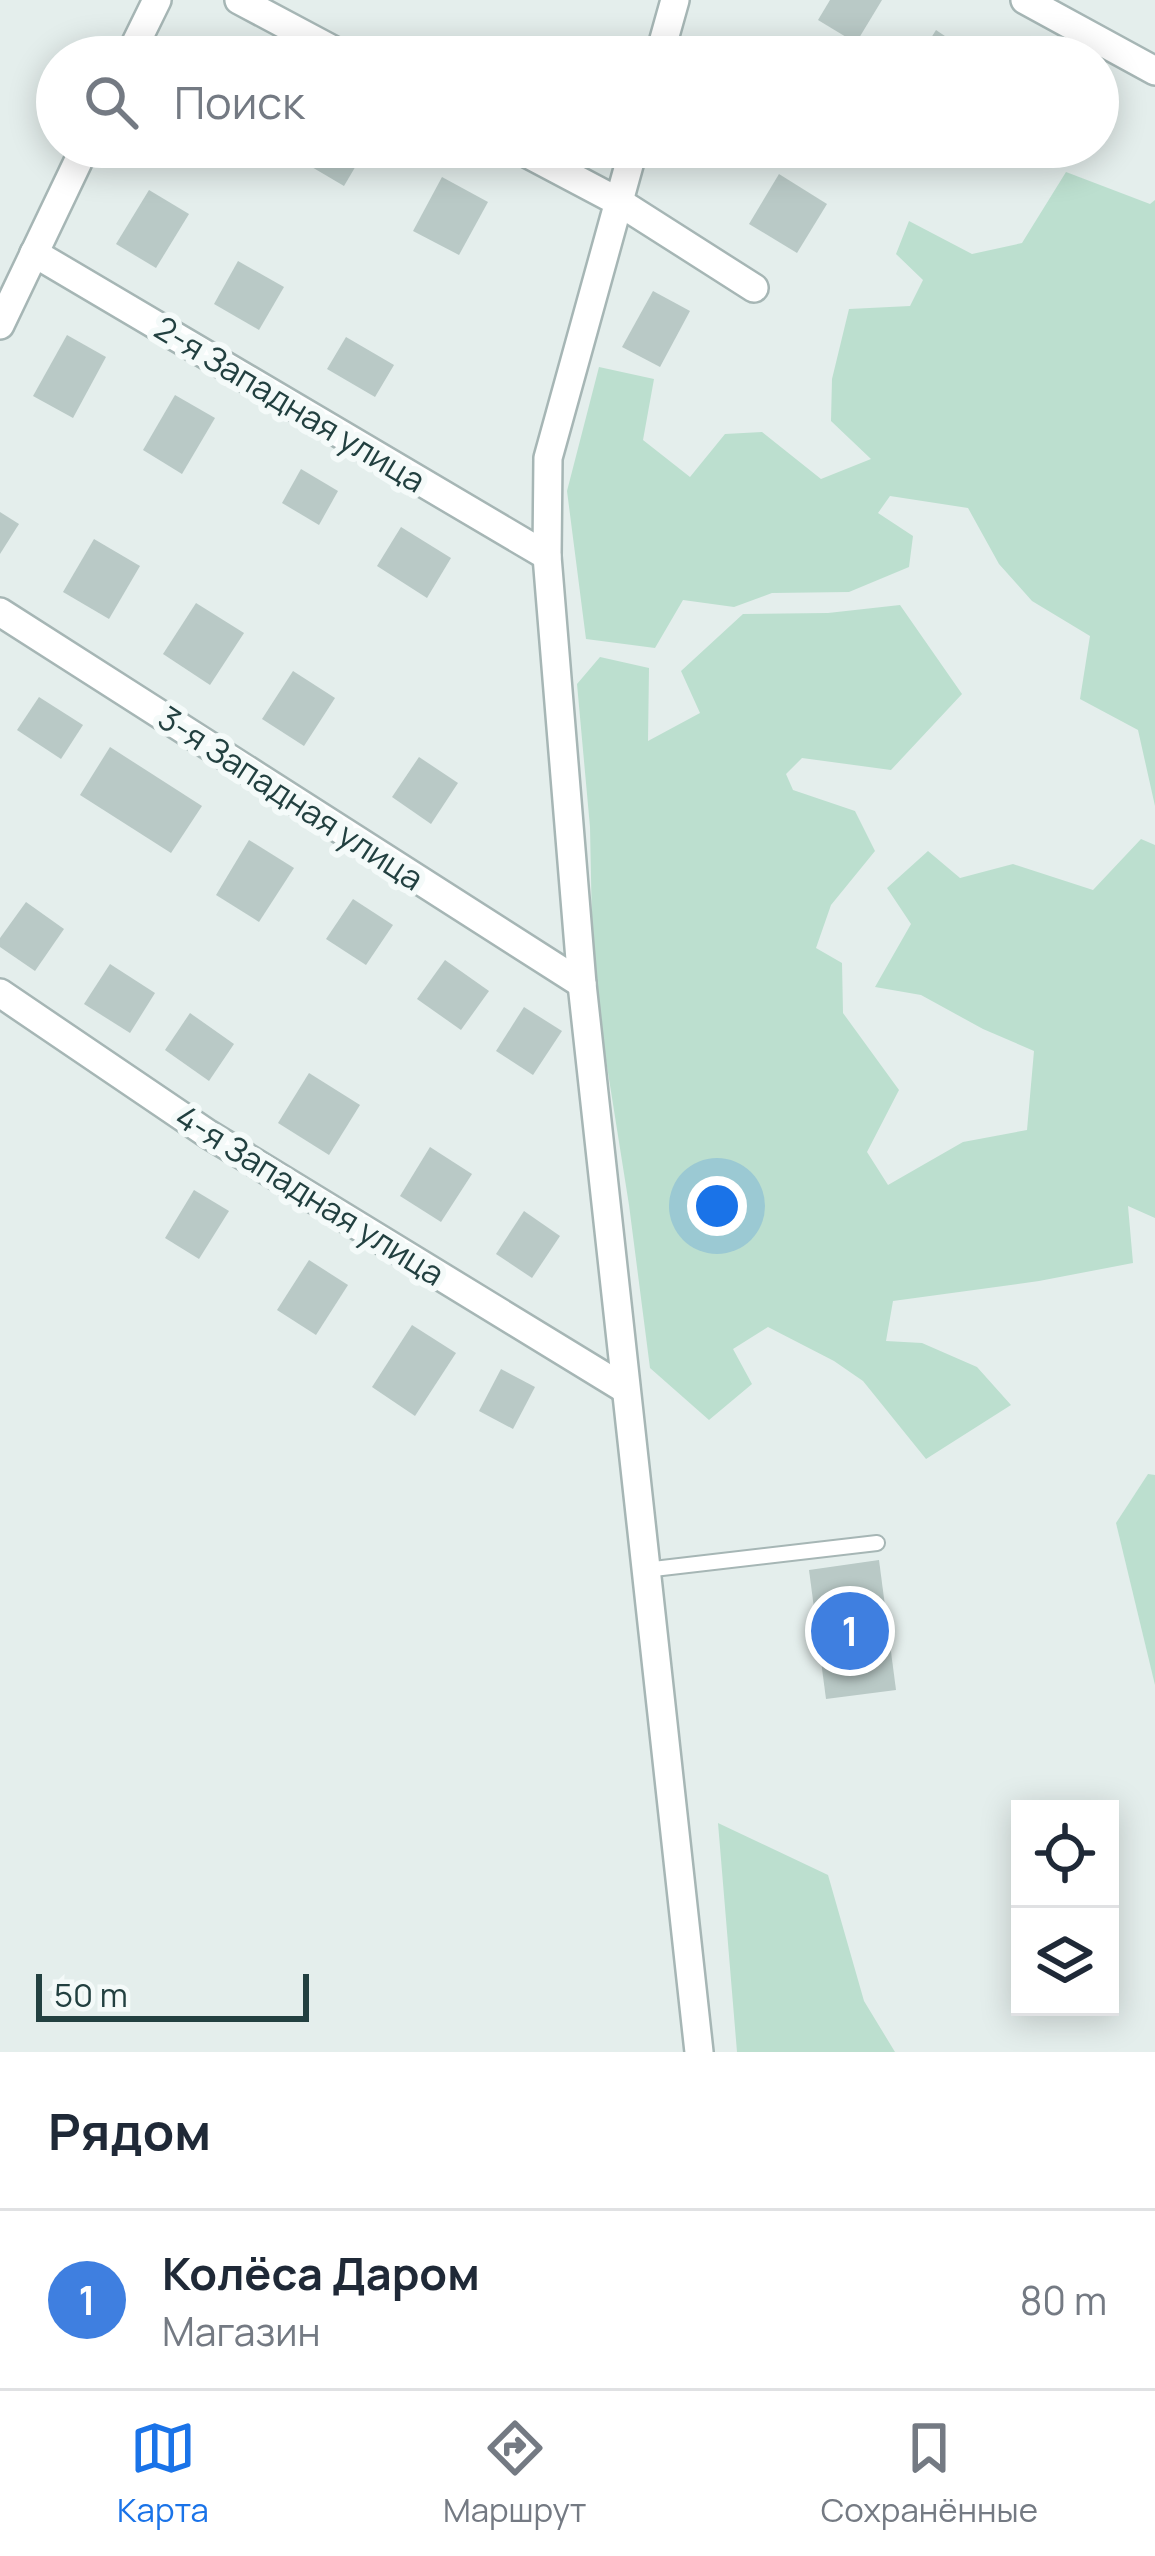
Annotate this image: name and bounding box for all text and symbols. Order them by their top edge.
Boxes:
search box [36,36,1119,168]
icon: search [78,69,144,135]
text: Поиск [174,71,305,133]
street label: 2-я Западная улица [147,305,434,502]
street label: 3-я Западная улица [150,695,433,900]
street label: 4-я Западная улица [167,1094,453,1296]
your location [687,1176,747,1236]
pin: 1 [811,1586,889,1676]
map controls [1011,1800,1119,2016]
button: locate [1011,1800,1119,1908]
button: layers [1011,1908,1119,2016]
scale bar [36,1968,309,2021]
text: 50 m [54,1972,128,2017]
text: Рядом [48,2096,211,2165]
text: Колёса Даром [162,2242,480,2304]
text: 1 [78,2273,96,2327]
text: 80 m [1020,2273,1107,2327]
text: Магазин [162,2304,320,2358]
tab: Карта [117,2415,209,2532]
tab: Маршрут [443,2415,587,2532]
tab: Сохранённые [821,2415,1038,2532]

